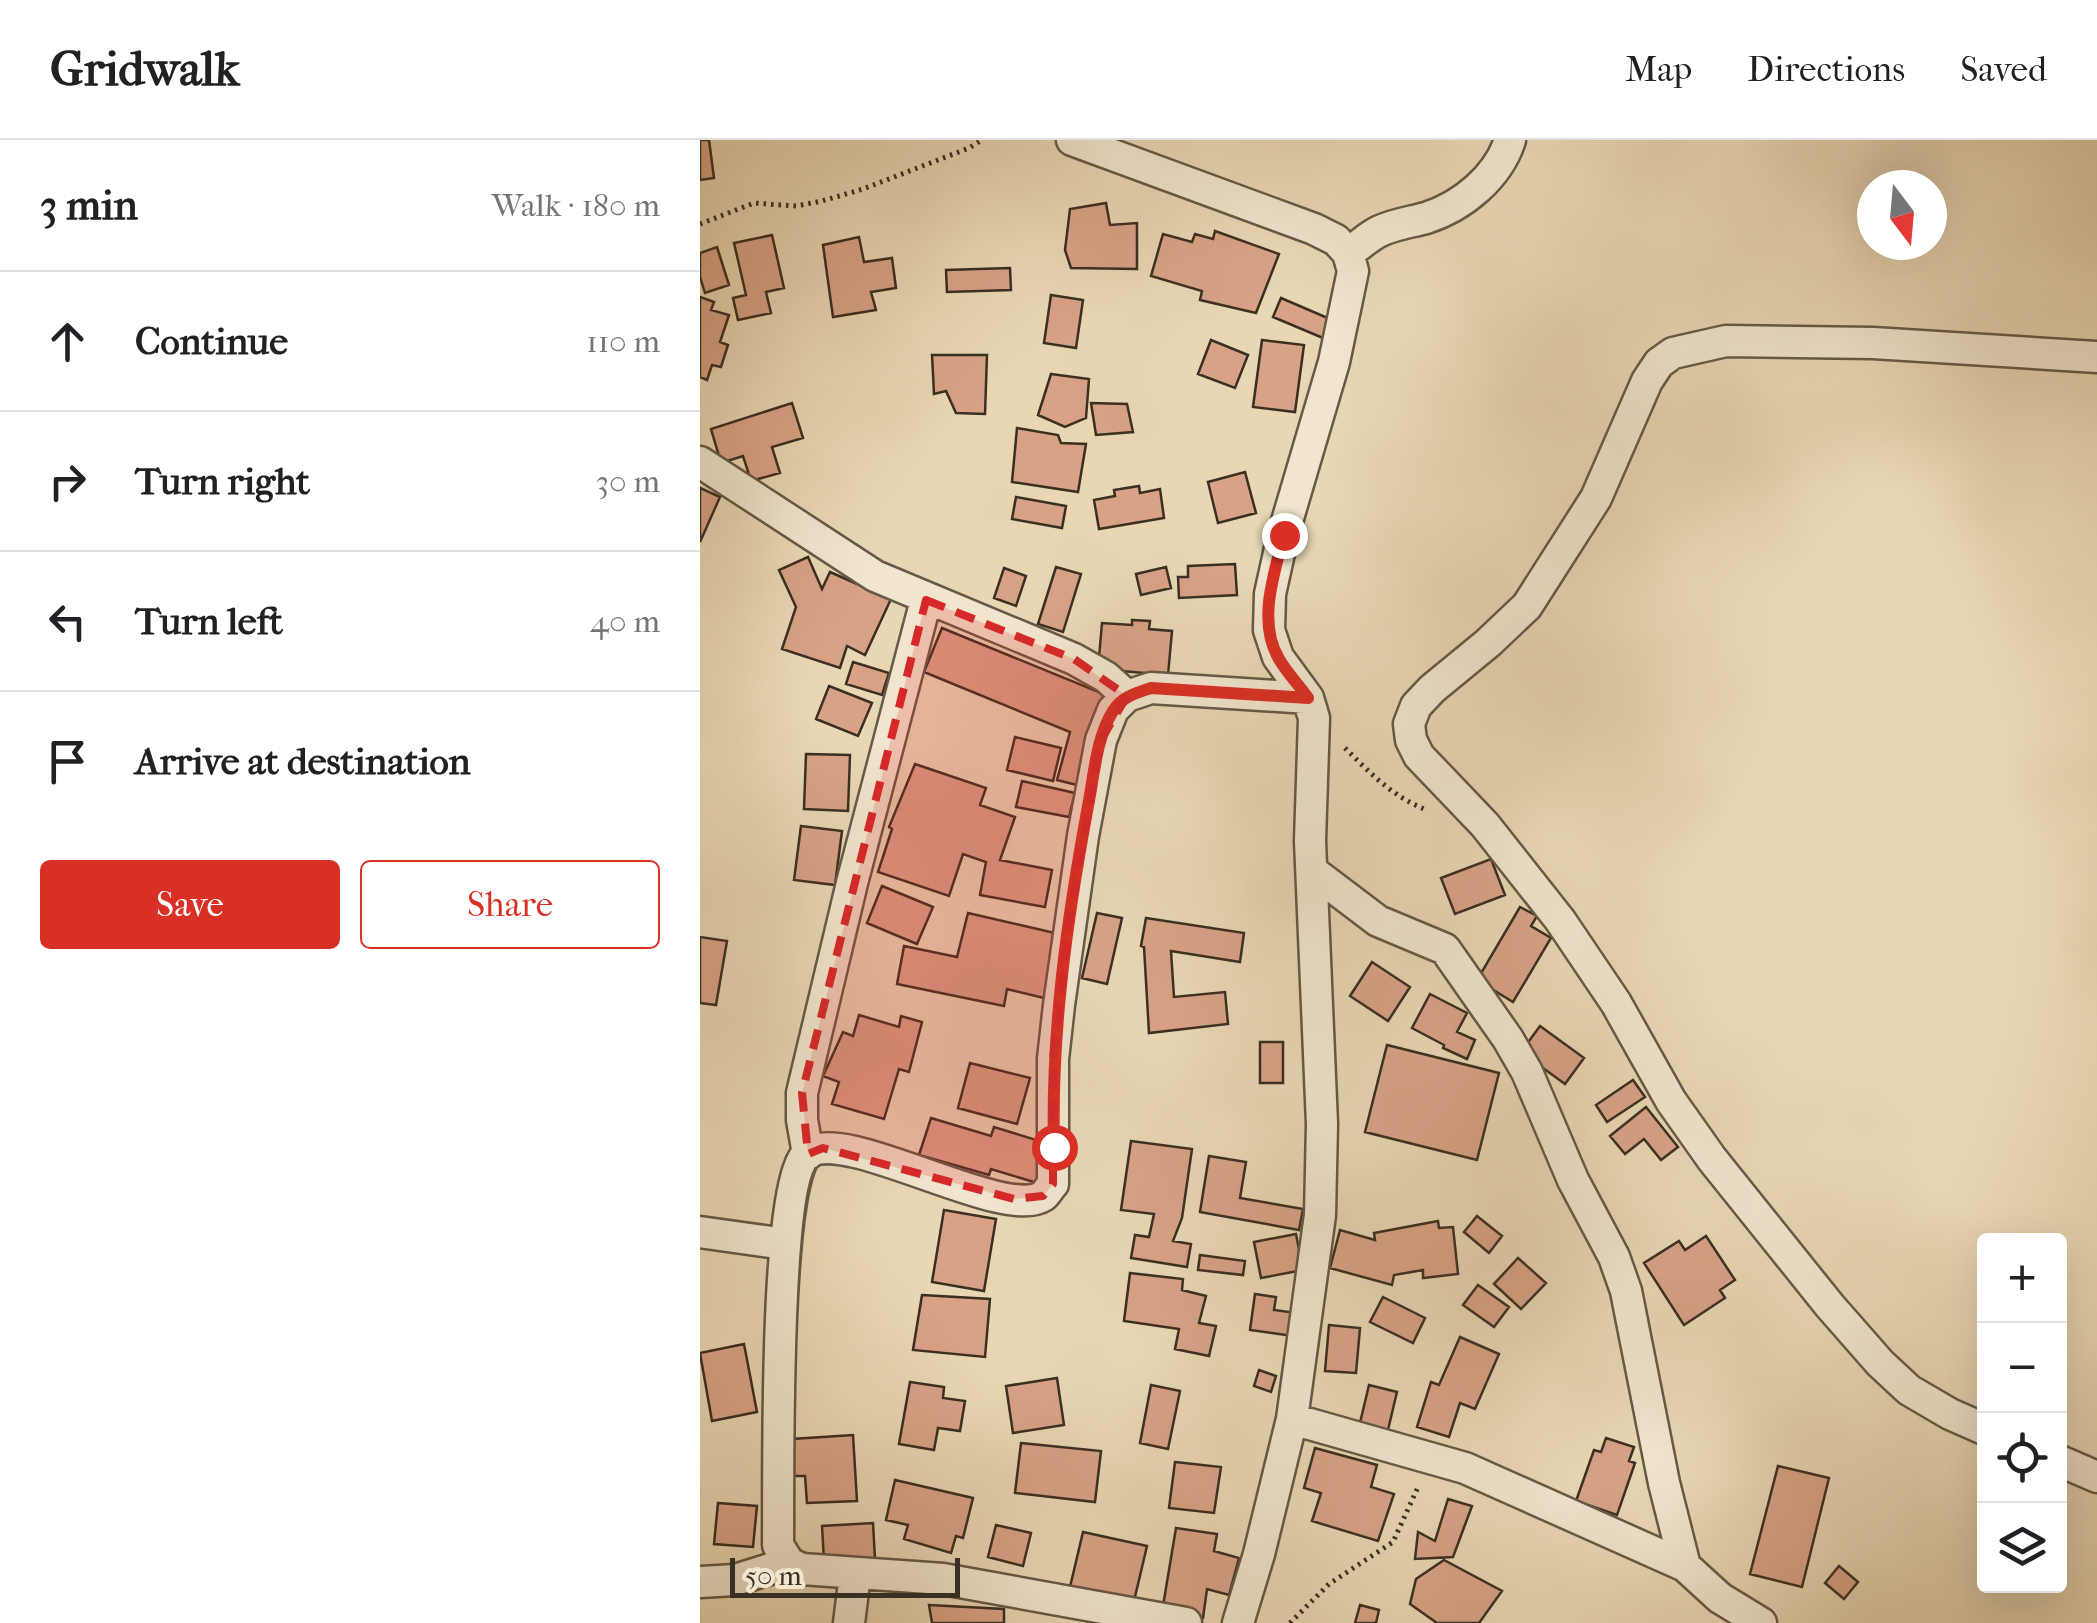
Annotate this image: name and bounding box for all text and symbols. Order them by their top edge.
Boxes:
text: Gridwalk [50,41,239,97]
text: Map [1625,49,1692,90]
text: Directions [1747,49,1905,90]
text: Saved [1960,49,2047,90]
north arrow [1857,170,1947,260]
text: 3 min [40,181,138,230]
text: Walk · 180 m [492,187,660,224]
icon: ahead [40,314,95,369]
text: Continue [135,319,288,364]
text: 110 m [586,323,660,360]
icon: right [40,454,95,509]
text: Turn right [135,459,310,504]
text: 30 m [596,463,660,500]
route end [1262,513,1308,559]
icon: left [40,594,95,649]
text: Turn left [135,599,283,644]
text: 40 m [590,603,660,640]
icon: arrive [40,734,95,789]
text: Arrive at destination [135,739,471,784]
button: Save [40,860,340,949]
button: Share [360,860,660,949]
route start [1032,1125,1078,1171]
map controls [1977,1233,2067,1593]
button: + [1977,1233,2067,1323]
button: − [1977,1323,2067,1413]
button: locate [1977,1413,2067,1503]
button: layers [1977,1503,2067,1593]
scale bar [730,1553,960,1598]
text: 50 m [745,1559,802,1592]

